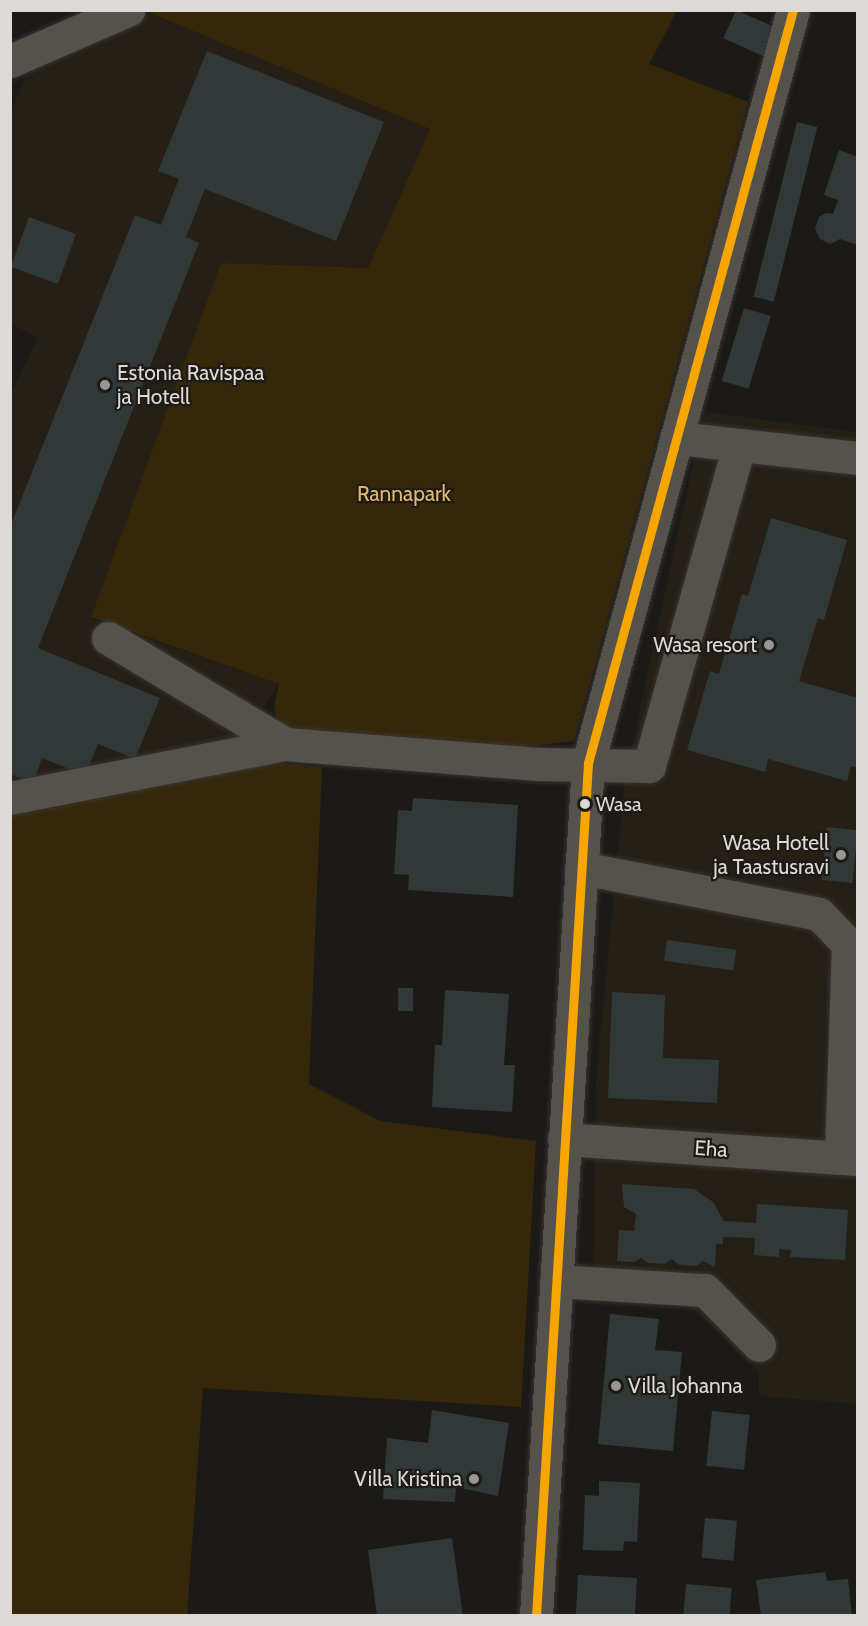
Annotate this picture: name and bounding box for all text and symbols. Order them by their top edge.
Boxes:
place label: Estonia Ravispaa ja Hotell [117,360,264,410]
marker: Estonia Ravispaa ja Hotell [98,378,112,392]
park label: Rannapark [357,481,451,507]
place label: Wasa resort [653,632,757,658]
marker: Wasa resort [762,638,776,652]
place label: Wasa [596,792,642,816]
marker: Wasa [579,798,591,810]
place label: Wasa Hotell ja Taastusravi [713,830,829,880]
marker: Wasa Hotell ja Taastusravi [834,848,848,862]
street label: Eha [694,1135,728,1163]
place label: Villa Johanna [628,1373,743,1399]
marker: Villa Johanna [609,1379,623,1393]
place label: Villa Kristina [354,1466,462,1492]
marker: Villa Kristina [467,1472,481,1486]

